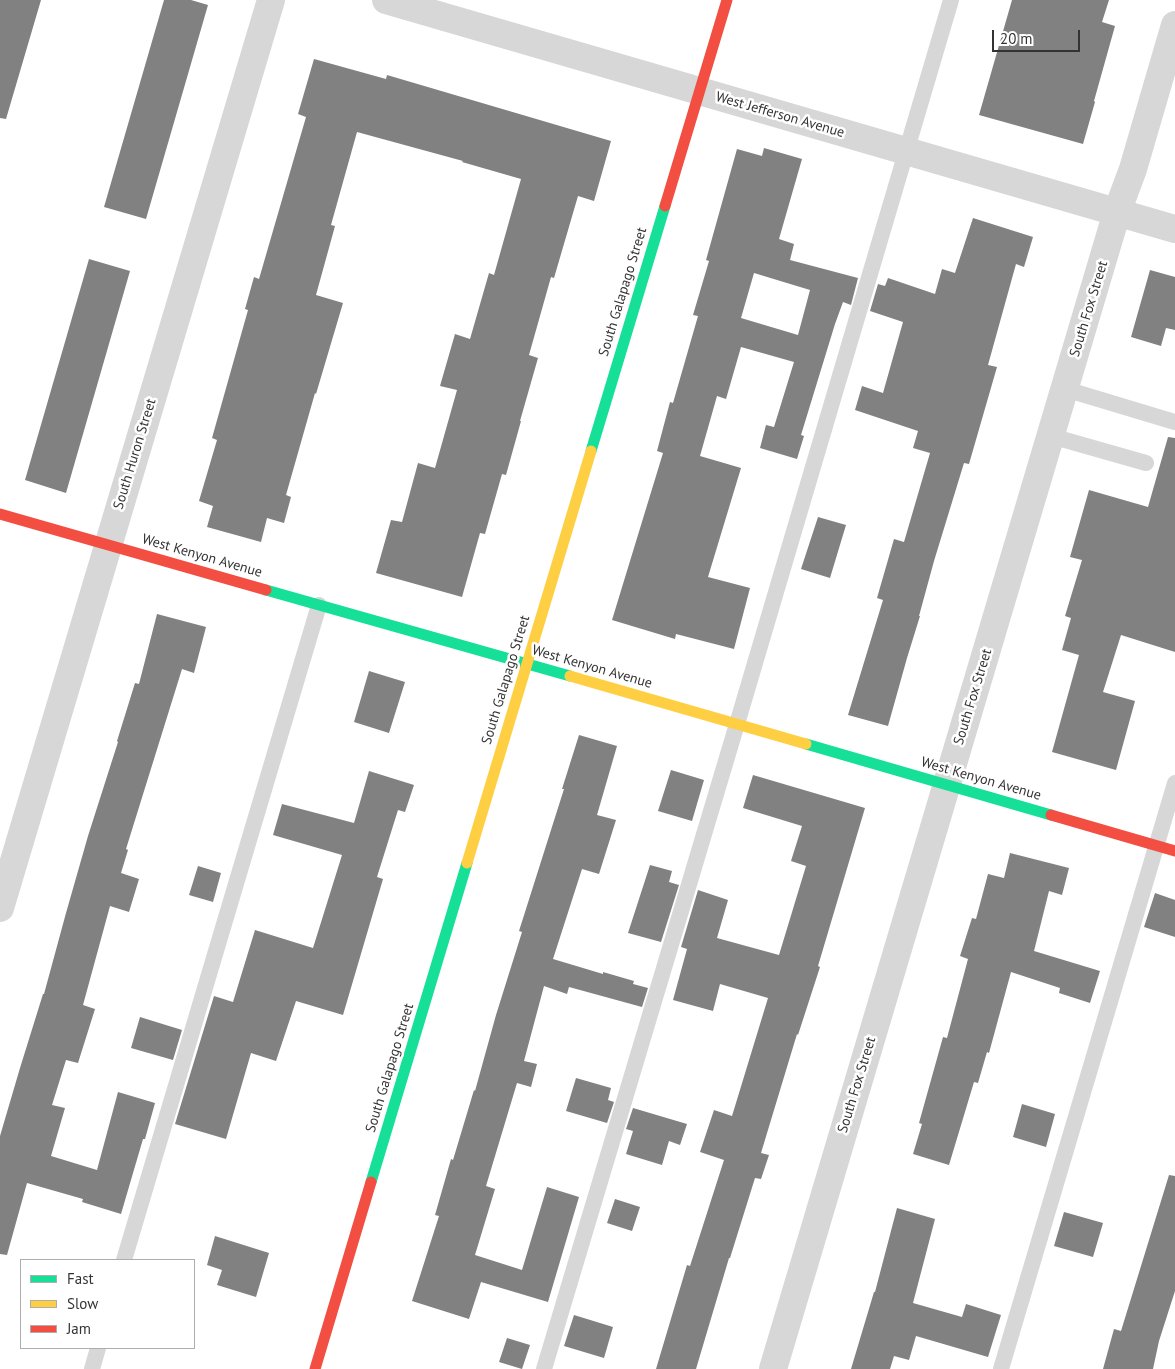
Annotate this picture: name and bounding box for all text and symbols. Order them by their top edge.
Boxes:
scale bar [995,20,1082,52]
text: 20 m [1000,29,1033,48]
street label: West Jefferson Avenue [714,89,846,141]
street label: South Galapago Street [595,225,651,359]
street label: South Fox Street [1066,259,1112,359]
street label: South Huron Street [110,397,160,511]
street label: West Kenyon Avenue [140,531,264,581]
street label: South Galapago Street [478,613,534,747]
street label: West Kenyon Avenue [530,642,654,692]
street label: South Fox Street [950,647,996,747]
street label: West Kenyon Avenue [919,754,1043,804]
street label: South Galapago Street [362,1001,418,1135]
street label: South Fox Street [834,1035,880,1135]
legend [20,1259,195,1349]
text: Fast [67,1269,94,1288]
text: Slow [67,1294,98,1313]
text: Jam [67,1319,91,1338]

